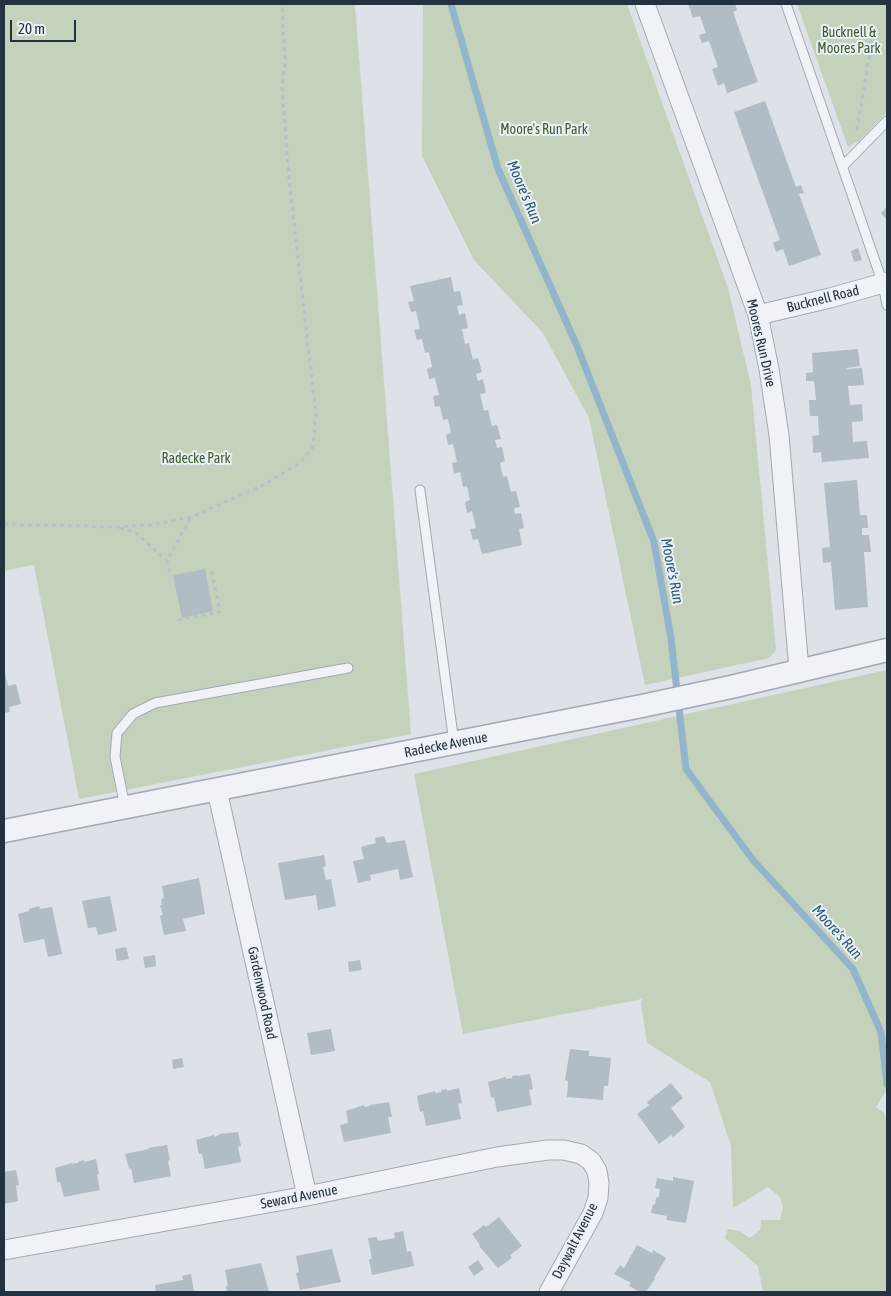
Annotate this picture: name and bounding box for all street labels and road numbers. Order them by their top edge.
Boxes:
street label: Bucknell Road [785,282,861,316]
street label: Moores Run Drive [743,297,779,389]
street label: Radecke Avenue [403,729,489,761]
street label: Gardenwood Road [244,945,280,1041]
street label: Seward Avenue [259,1181,339,1213]
street label: Daywalt Avenue [549,1200,601,1282]

